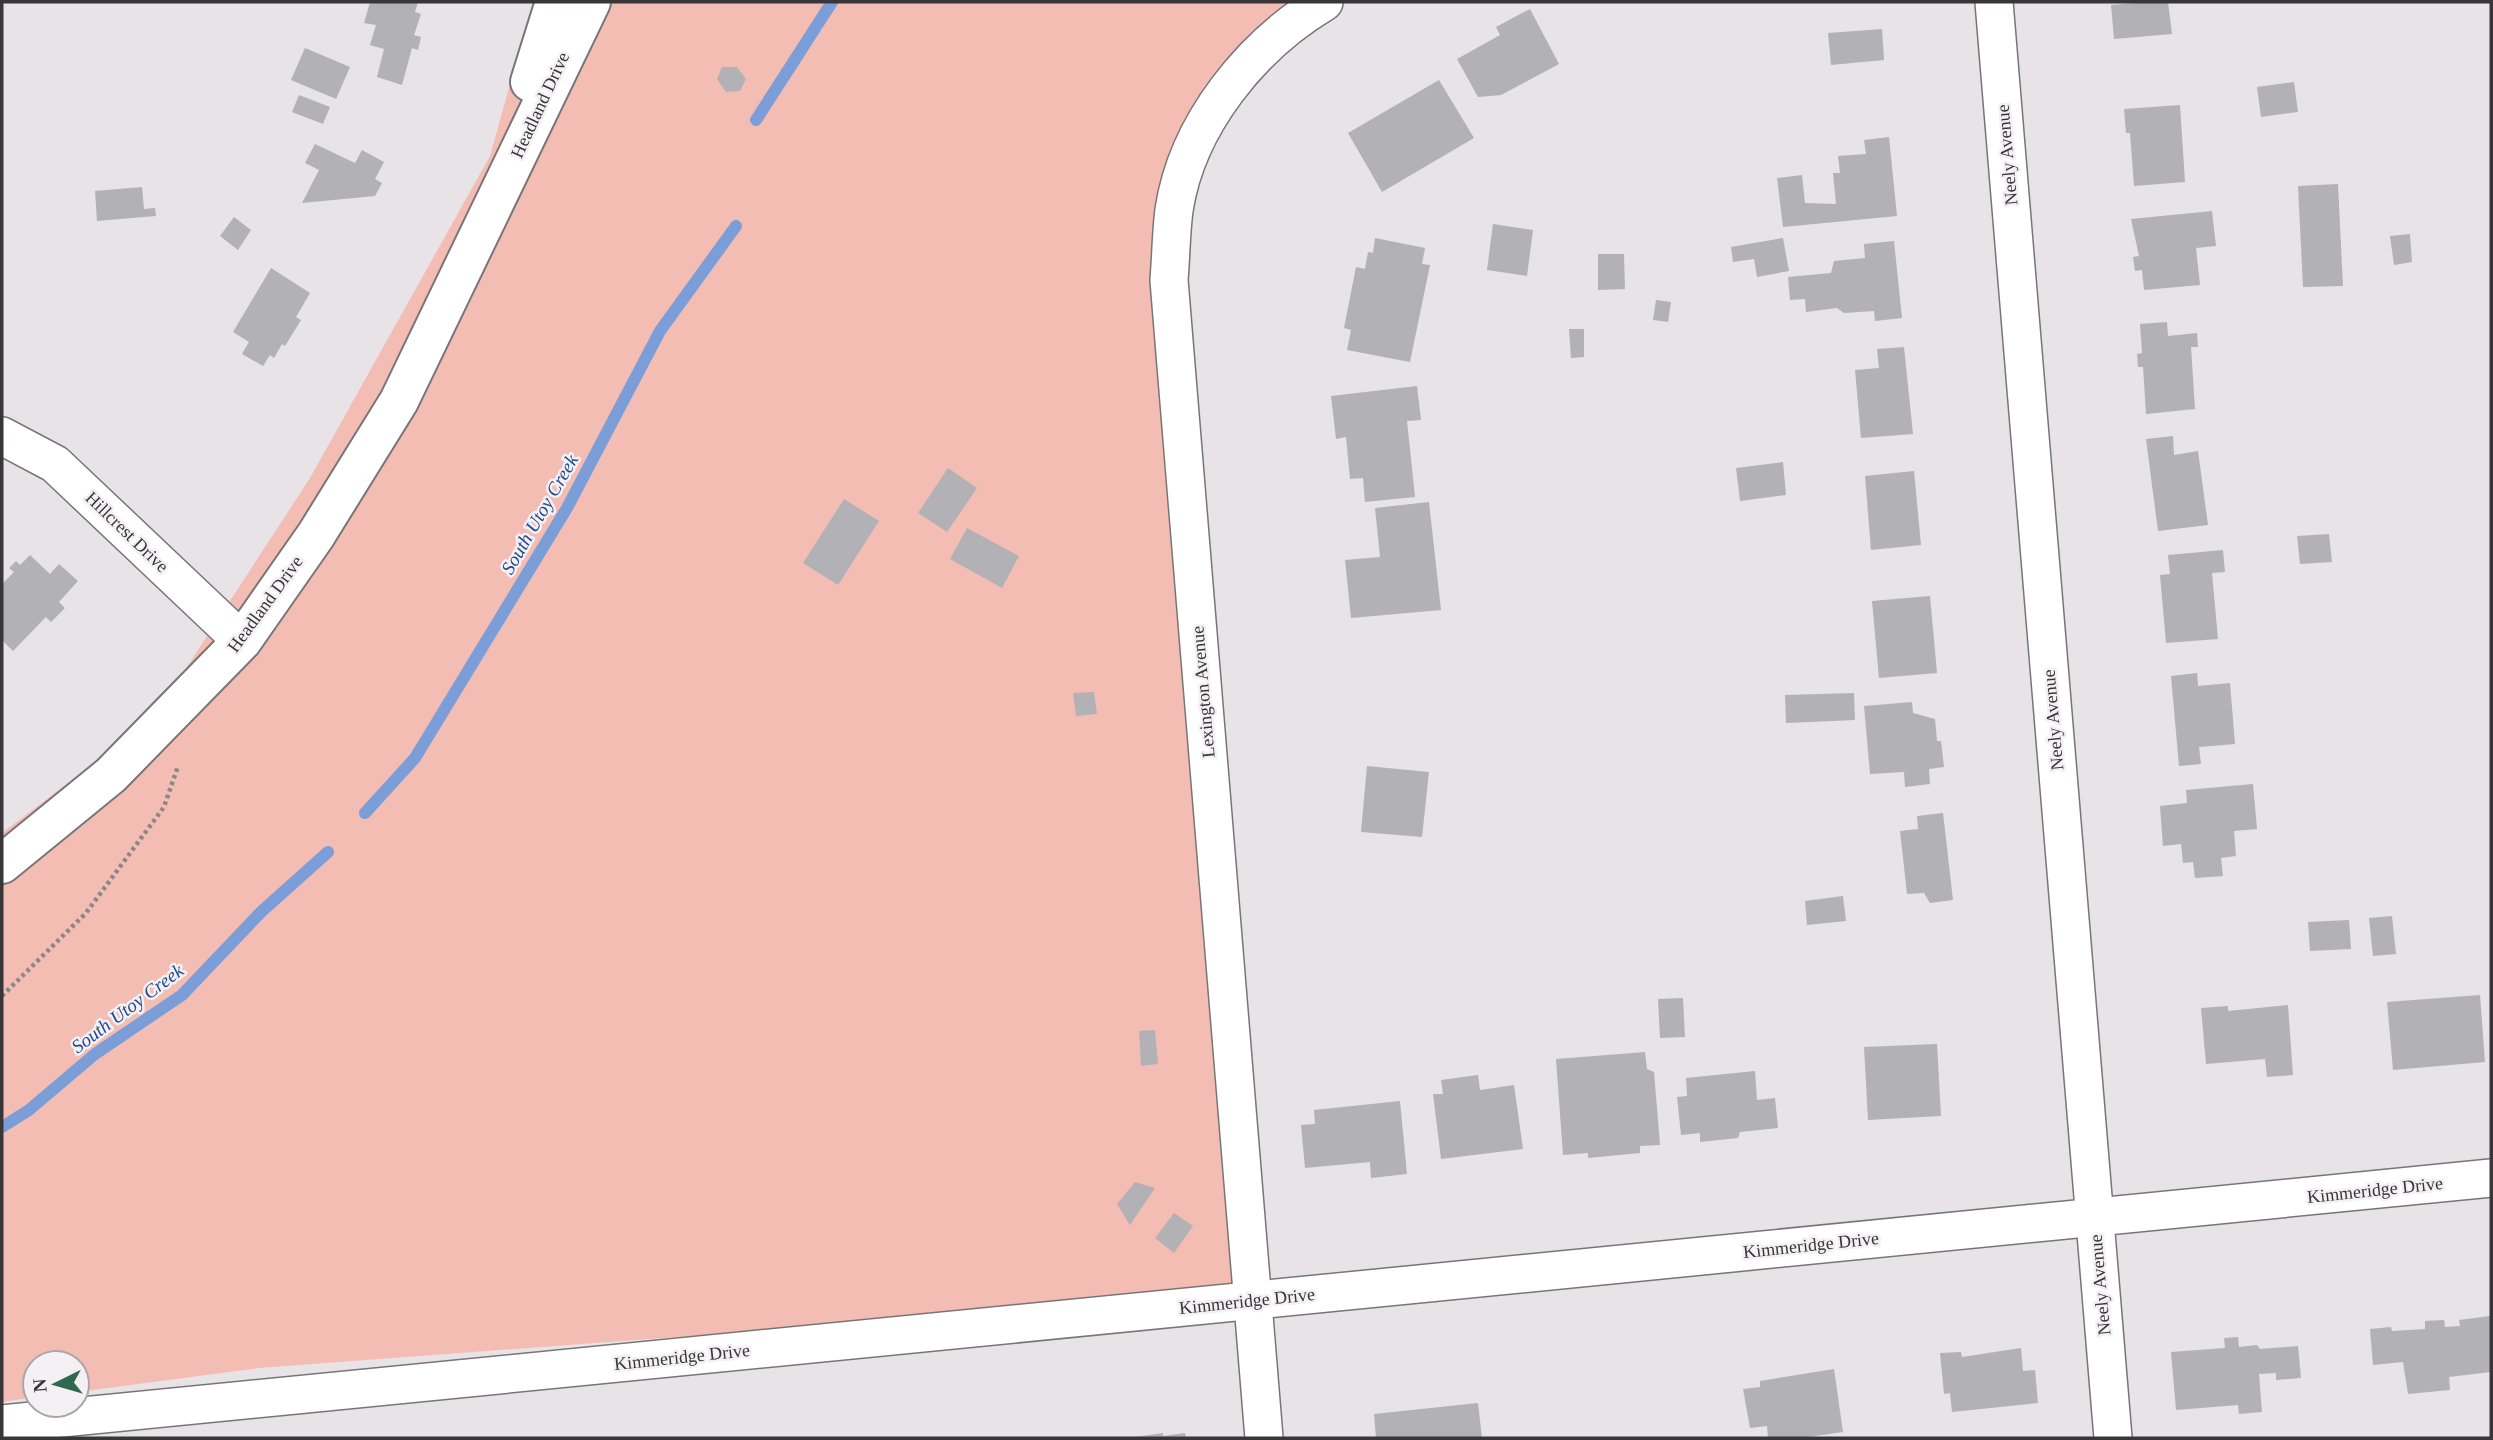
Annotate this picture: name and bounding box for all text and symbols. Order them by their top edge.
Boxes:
street label: Headland Drive [507,49,573,161]
street label: Neely Avenue [1993,104,2021,206]
water label: South Utoy Creek [497,450,582,578]
street label: Hillcrest Drive [81,487,173,577]
street label: Headland Drive [223,552,307,656]
street label: Lexington Avenue [1187,625,1219,759]
street label: Neely Avenue [2039,669,2067,771]
water label: South Utoy Creek [67,959,188,1057]
street label: Kimmeridge Drive [2306,1173,2444,1207]
street label: Kimmeridge Drive [1742,1228,1880,1262]
street label: Neely Avenue [2086,1234,2114,1336]
street label: Kimmeridge Drive [1178,1284,1316,1318]
street label: Kimmeridge Drive [613,1340,751,1374]
north arrow [21,1349,91,1419]
text: N [28,1377,51,1393]

